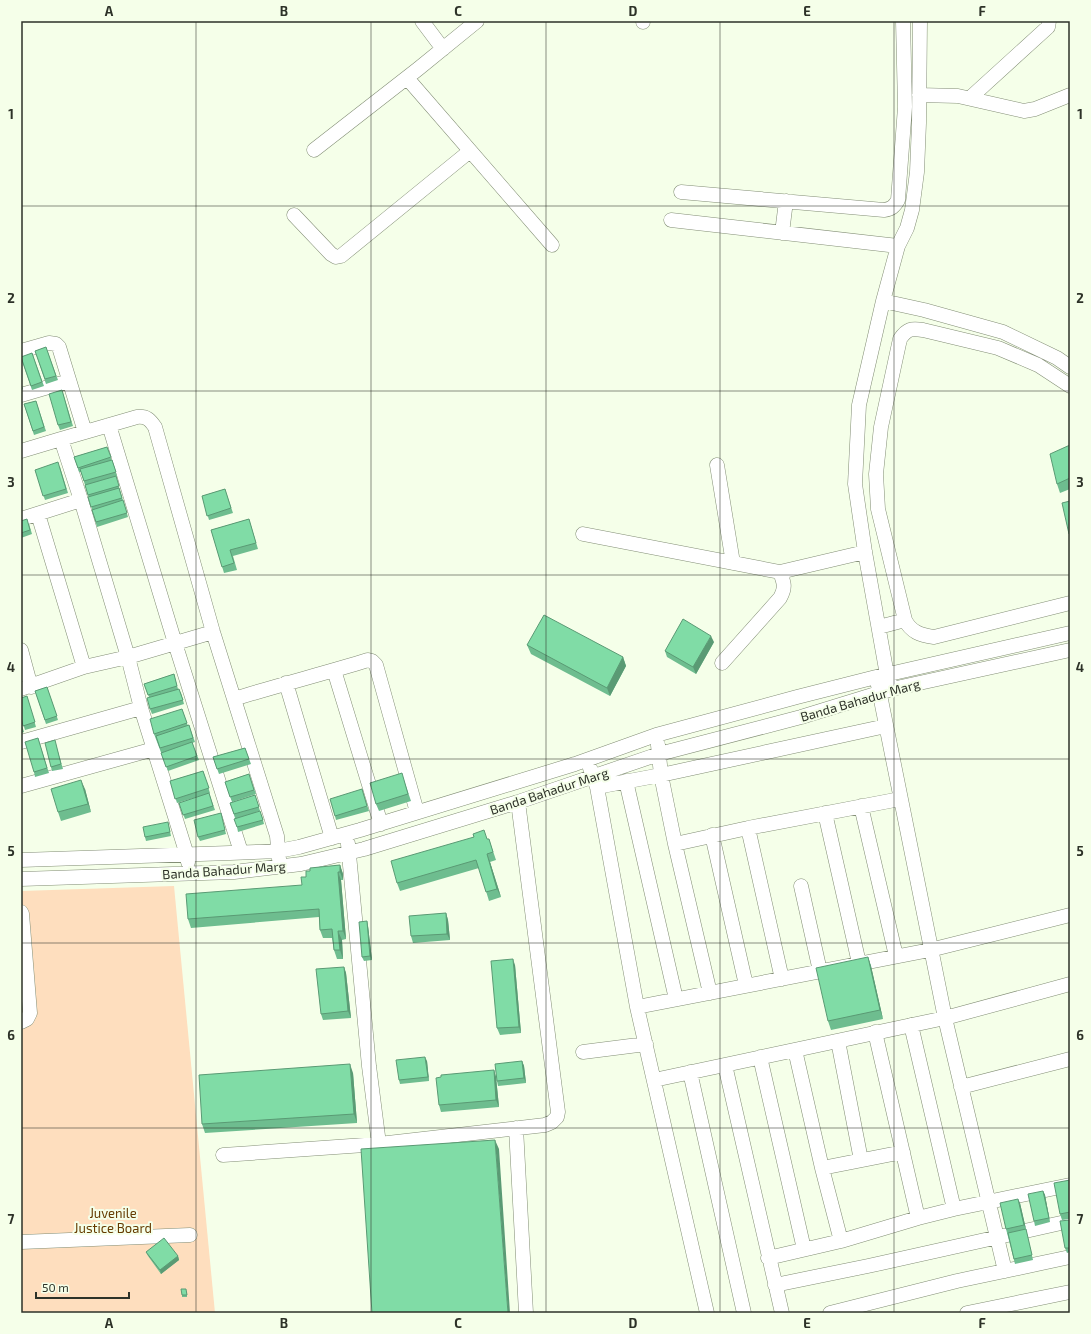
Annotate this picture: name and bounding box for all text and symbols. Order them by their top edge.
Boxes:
text: A [105,3,114,19]
text: B [280,3,288,19]
text: C [454,3,462,19]
text: D [629,3,638,19]
text: E [803,3,811,19]
text: F [978,3,986,19]
text: 1 [8,106,14,122]
text: 1 [1077,106,1083,122]
text: 2 [7,290,15,306]
text: 2 [1076,290,1084,306]
text: 3 [7,474,15,490]
text: 3 [1076,474,1084,490]
text: 4 [7,659,15,675]
text: 4 [1076,659,1084,675]
street label: Banda Bahadur Marg [798,675,922,725]
street label: Banda Bahadur Marg [488,764,610,818]
text: 5 [7,843,15,859]
text: 5 [1076,843,1084,859]
street label: Banda Bahadur Marg [162,858,286,882]
text: 6 [7,1027,15,1043]
text: 6 [1076,1027,1084,1043]
park label: Juvenile Justice Board [74,1205,152,1236]
text: 7 [8,1211,15,1227]
text: 7 [1077,1211,1084,1227]
scale bar [36,1274,129,1300]
text: 50 m [42,1280,69,1294]
text: A [105,1315,114,1331]
text: B [280,1315,288,1331]
text: C [454,1315,462,1331]
text: D [629,1315,638,1331]
text: E [803,1315,811,1331]
text: F [978,1315,986,1331]

